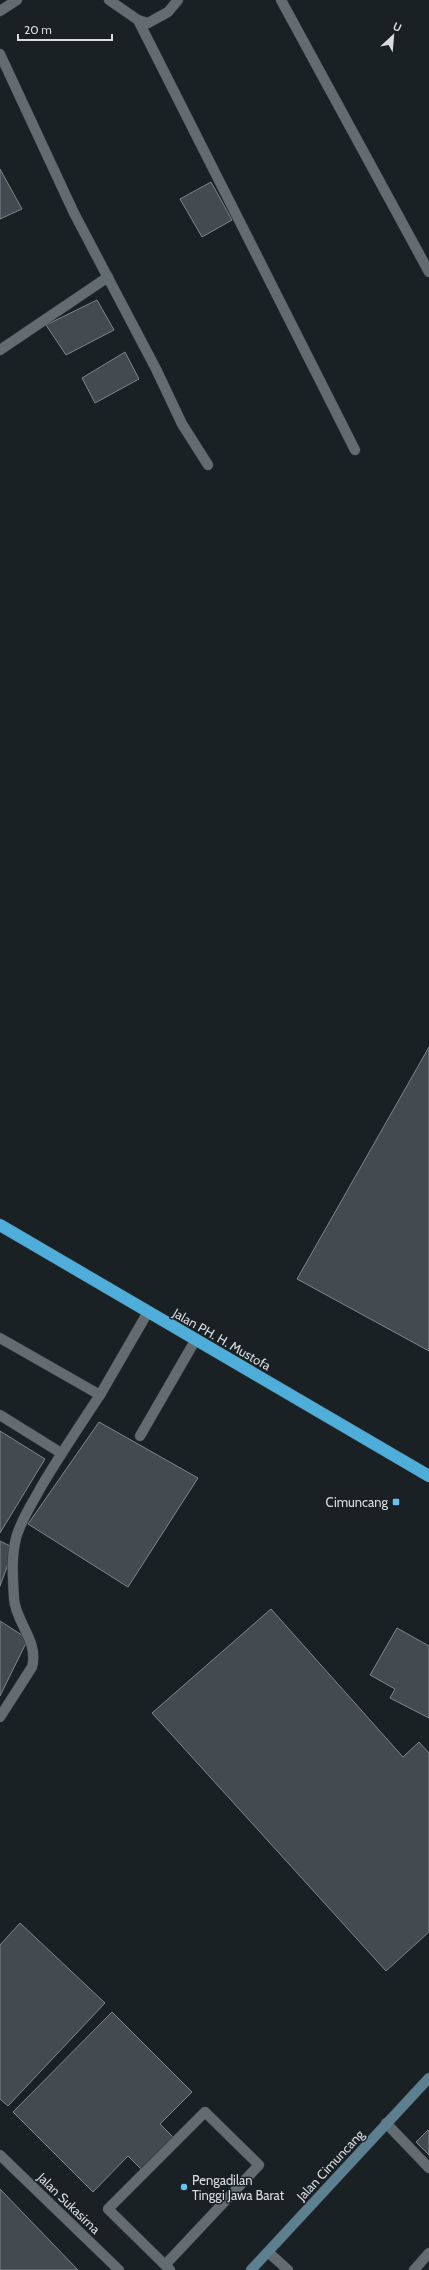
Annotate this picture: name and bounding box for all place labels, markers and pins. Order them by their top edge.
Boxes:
place label: Cimuncang [325,1494,389,1510]
marker: Cimuncang [391,1497,401,1507]
place label: Pengadilan Tinggi Jawa Barat [192,2172,285,2203]
marker: Pengadilan Tinggi Jawa Barat [179,2182,189,2192]

